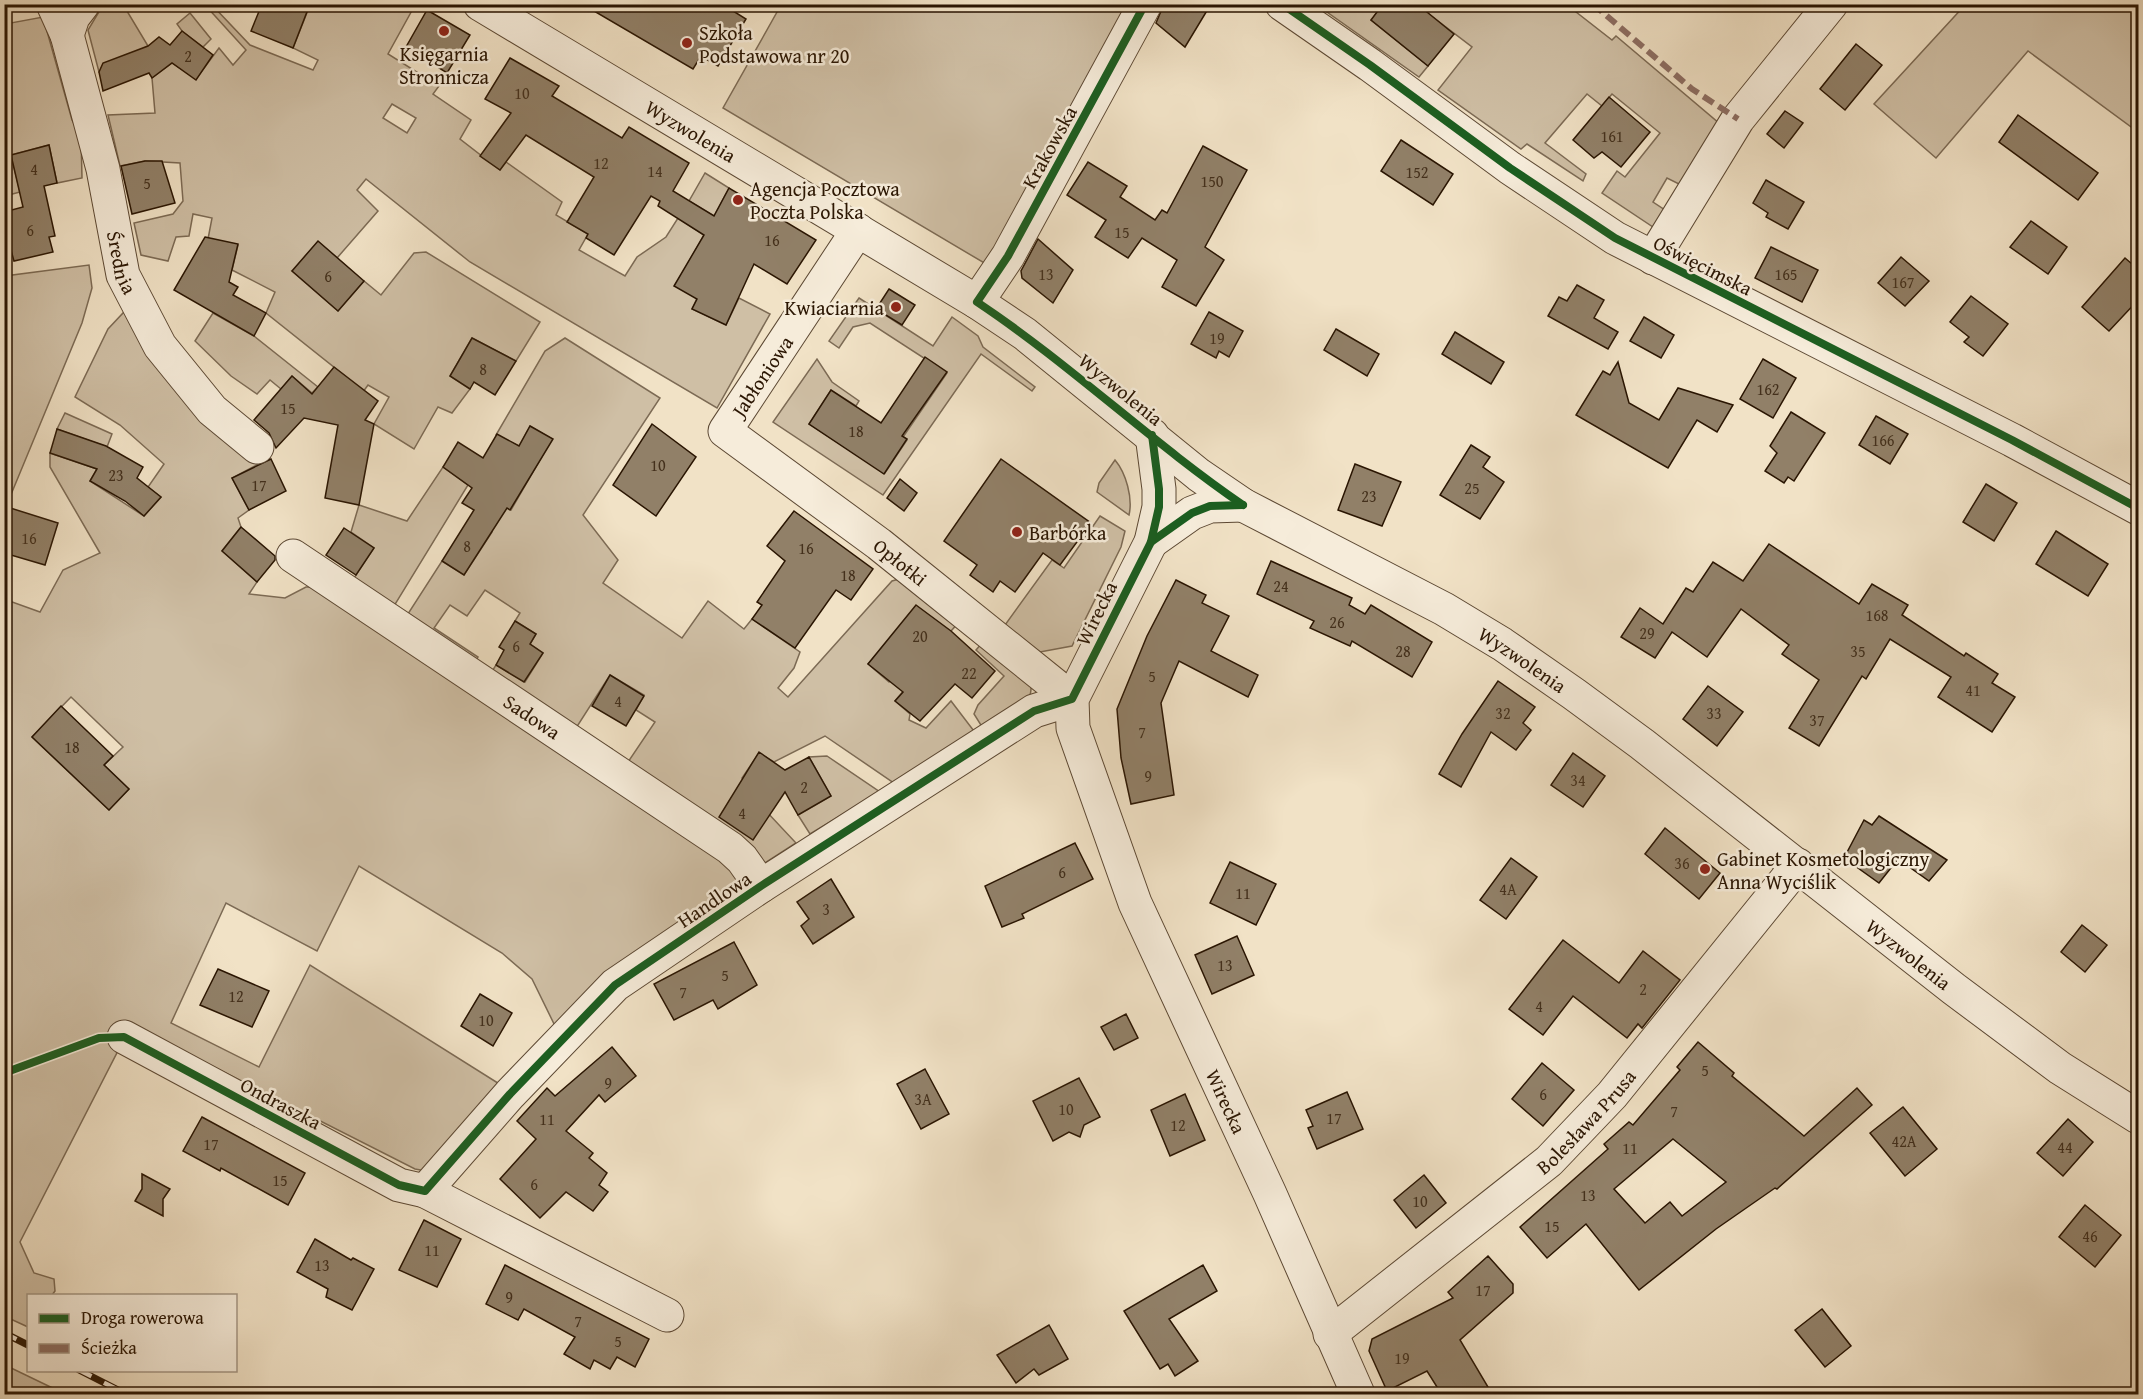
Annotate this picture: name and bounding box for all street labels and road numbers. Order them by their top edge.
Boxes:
street label: Wyzwolenia [640,92,742,169]
street label: Krakowska [1014,100,1084,194]
street label: Średnia [100,228,145,299]
street label: Oświęcimska [1648,228,1758,303]
street label: Jabłoniowa [723,329,800,425]
street label: Wyzwolenia [1073,346,1170,432]
street label: Opłotki [868,531,934,592]
street label: Wirecka [1068,576,1124,650]
street label: Wyzwolenia [1473,619,1573,700]
street label: Sadowa [498,686,567,746]
street label: Handlowa [671,863,757,934]
street label: Wyzwolenia [1860,911,1958,997]
street label: Bolesława Prusa [1530,1062,1642,1181]
street label: Wirecka [1199,1064,1255,1138]
street label: Ondraszka [235,1070,327,1137]

